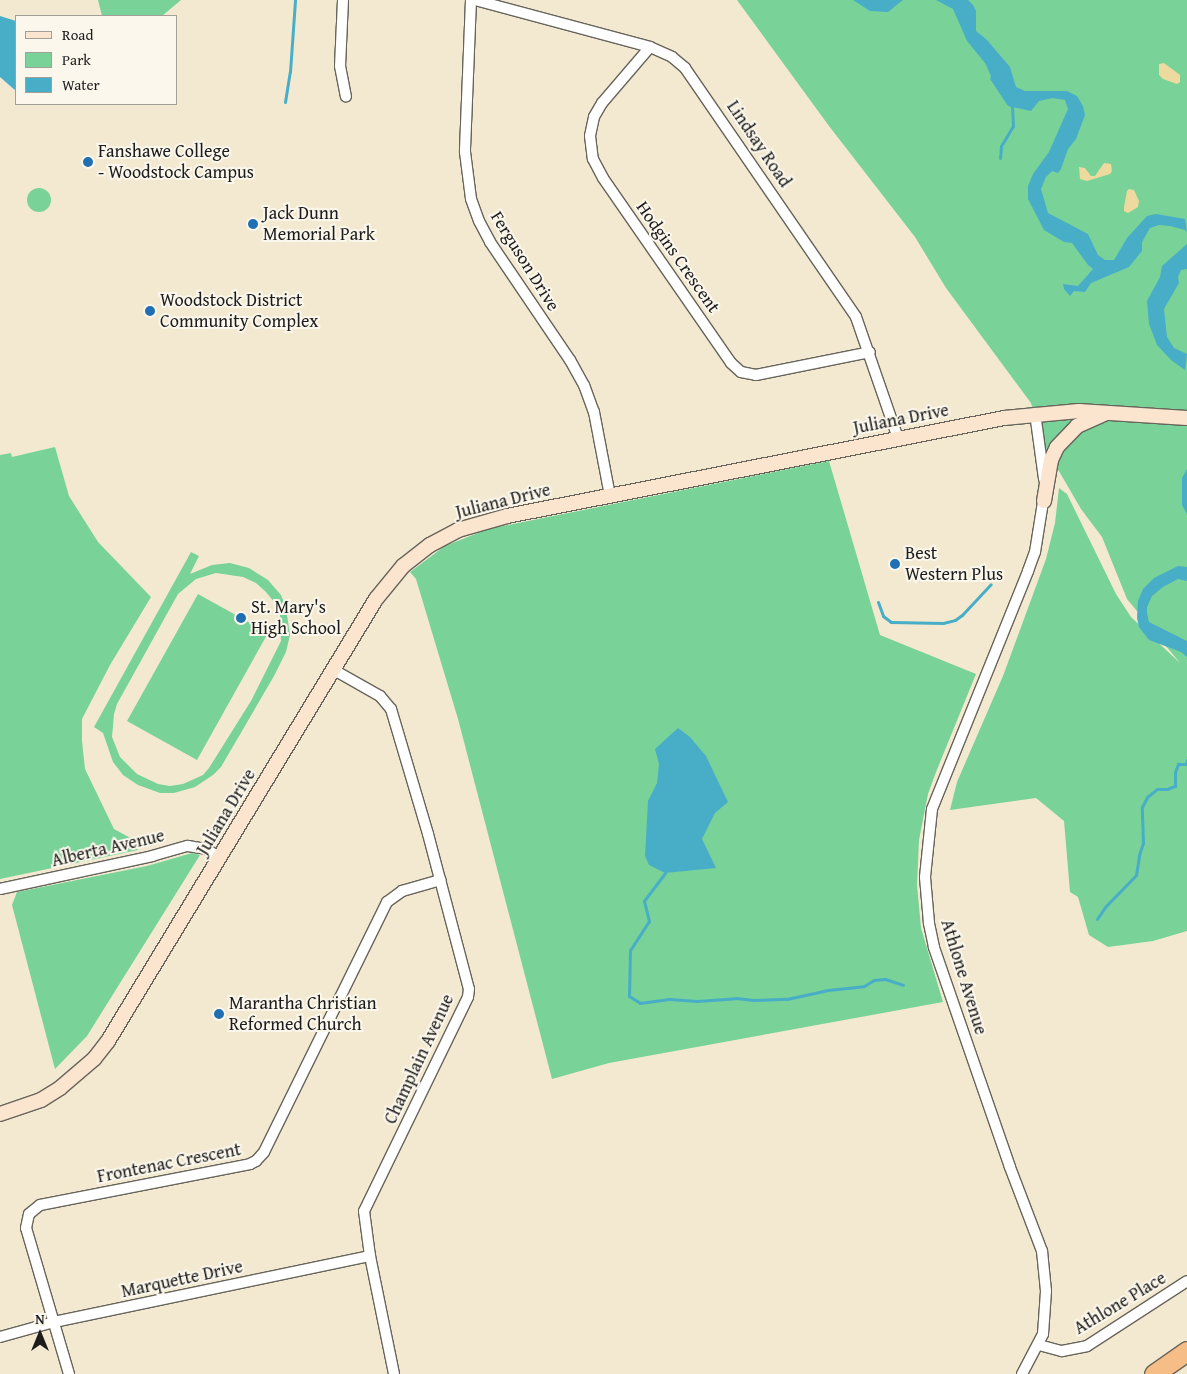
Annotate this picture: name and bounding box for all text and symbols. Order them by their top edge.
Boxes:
legend [15,15,178,105]
text: Road [62,24,93,45]
text: Park [62,49,91,70]
text: Water [62,74,100,95]
street label: Lindsay Road [722,97,796,191]
place label: Fanshawe College - Woodstock Campus [98,141,254,183]
marker: Fanshawe College - Woodstock Campus [82,156,94,168]
street label: Hodgins Crescent [631,197,725,317]
place label: Jack Dunn Memorial Park [263,203,375,245]
street label: Ferguson Drive [486,207,564,315]
marker: Jack Dunn Memorial Park [247,218,259,230]
place label: Woodstock District Community Complex [160,290,318,332]
marker: Woodstock District Community Complex [144,305,156,317]
street label: Juliana Drive [851,399,951,439]
street label: Juliana Drive [453,479,553,523]
place label: Best Western Plus [905,543,1003,586]
marker: Best Western Plus [889,558,901,570]
place label: St. Mary's High School [251,597,341,640]
marker: St. Mary's High School [235,612,247,624]
street label: Juliana Drive [192,765,260,859]
street label: Alberta Avenue [49,825,167,871]
street label: Athlone Avenue [936,917,992,1037]
street label: Champlain Avenue [379,991,459,1127]
place label: Marantha Christian Reformed Church [229,993,377,1036]
marker: Marantha Christian Reformed Church [213,1008,225,1020]
street label: Frontenac Crescent [95,1138,243,1188]
street label: Marquette Drive [119,1256,245,1302]
street label: Athlone Place [1070,1267,1170,1339]
north arrow [15,1309,65,1359]
text: N [35,1309,45,1329]

